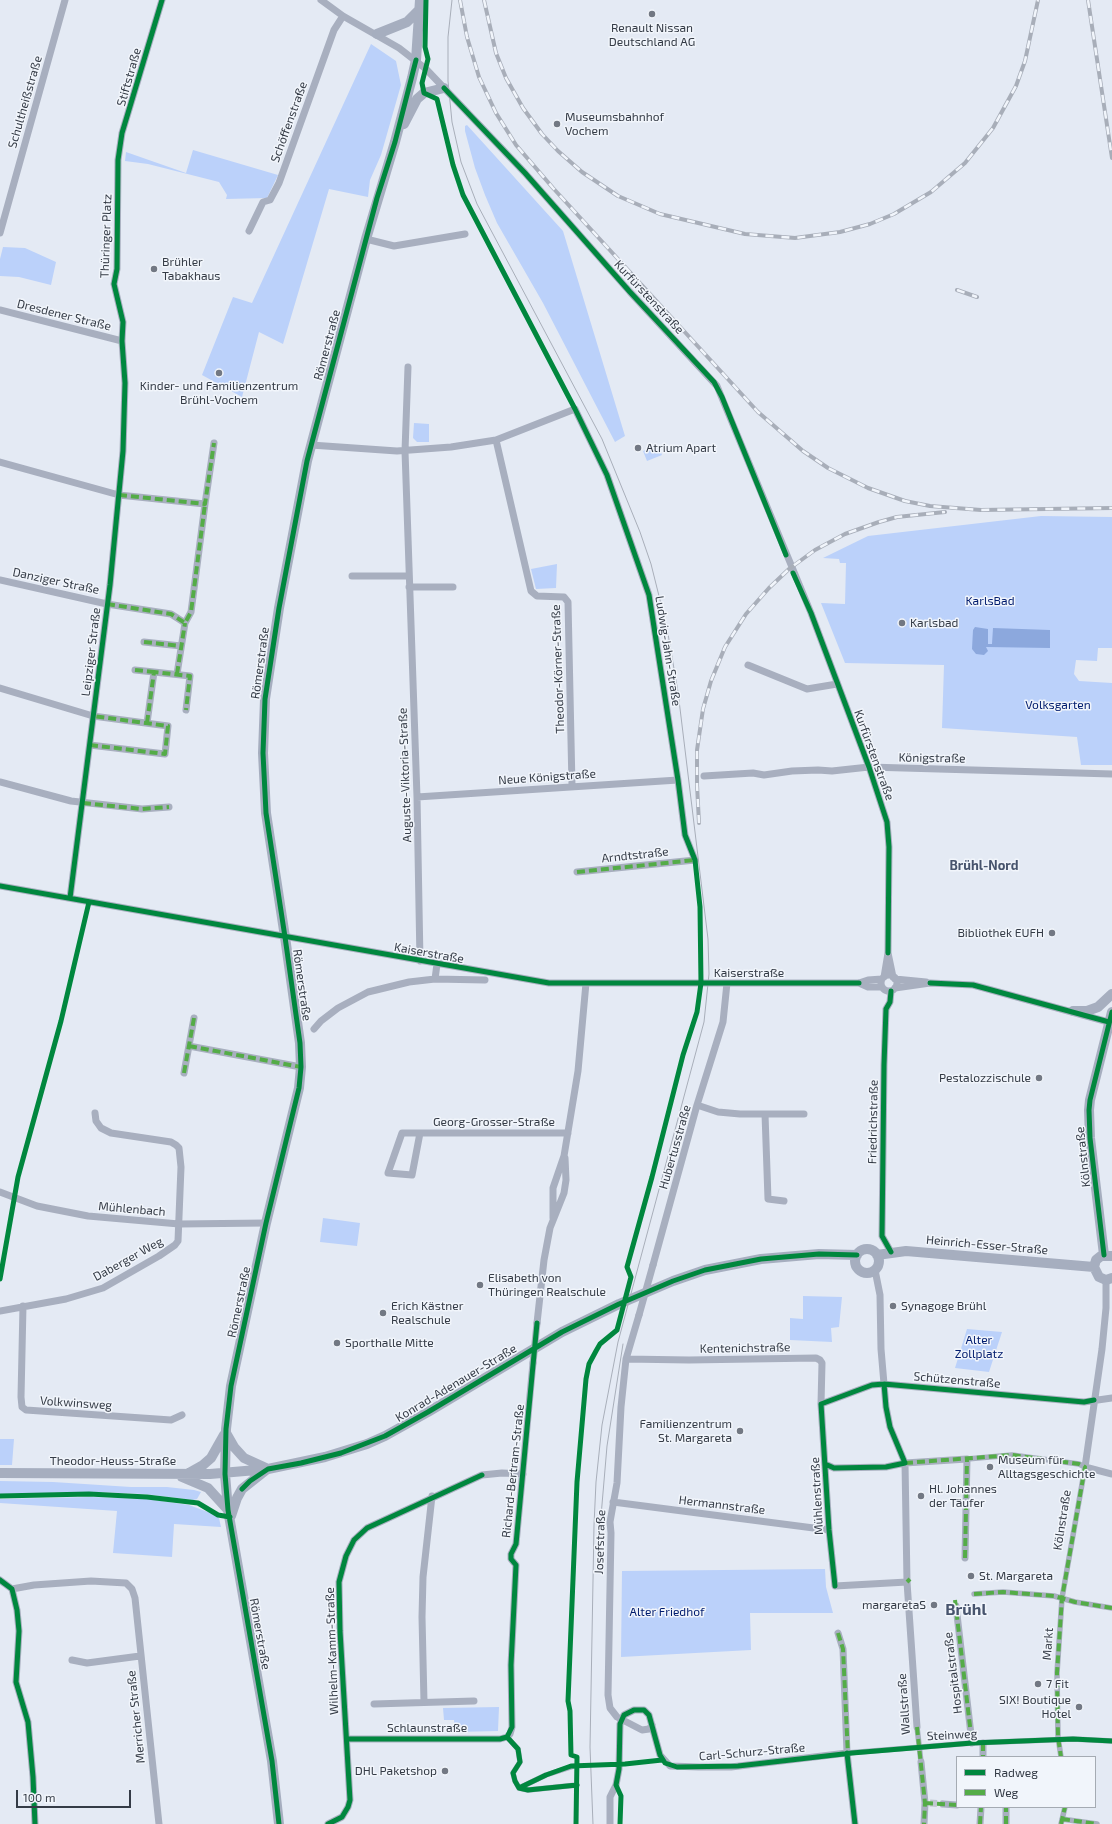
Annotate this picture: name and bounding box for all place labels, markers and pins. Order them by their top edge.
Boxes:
marker: Renault Nissan Deutschland AG [647,9,657,19]
place label: Renault Nissan Deutschland AG [609,21,695,49]
place label: Museumsbahnhof Vochem [565,110,664,138]
marker: Museumsbahnhof Vochem [552,119,562,129]
place label: Brühler Tabakhaus [162,255,220,283]
marker: Brühler Tabakhaus [149,264,159,274]
marker: Kinder- und Familienzentrum Brühl-Vochem [214,368,224,378]
place label: Kinder- und Familienzentrum Brühl-Vochem [140,379,298,407]
place label: Atrium Apart [646,441,716,455]
marker: Atrium Apart [633,443,643,453]
place label: Karlsbad [910,616,958,630]
marker: Karlsbad [897,618,907,628]
place label: Bibliothek EUFH [957,926,1044,940]
marker: Bibliothek EUFH [1047,928,1057,938]
place label: Pestalozzischule [939,1071,1031,1085]
marker: Pestalozzischule [1034,1073,1044,1083]
place label: Elisabeth von Thüringen Realschule [488,1271,606,1299]
marker: Elisabeth von Thüringen Realschule [475,1280,485,1290]
place label: Erich Kästner Realschule [391,1299,464,1327]
place label: Synagoge Brühl [901,1299,986,1313]
marker: Synagoge Brühl [888,1301,898,1311]
marker: Erich Kästner Realschule [378,1308,388,1318]
place label: Sporthalle Mitte [345,1336,434,1350]
marker: Sporthalle Mitte [332,1338,342,1348]
place label: Familienzentrum St. Margareta [640,1417,732,1445]
marker: Familienzentrum St. Margareta [735,1426,745,1436]
place label: Museum für Alltagsgeschichte [998,1453,1095,1481]
marker: Museum für Alltagsgeschichte [985,1462,995,1472]
place label: Hl. Johannes der Täufer [929,1482,997,1510]
marker: Hl. Johannes der Täufer [916,1491,926,1501]
place label: St. Margareta [979,1569,1053,1583]
marker: St. Margareta [966,1571,976,1581]
place label: margaretaS [862,1598,926,1612]
marker: margaretaS [929,1600,939,1610]
place label: 7 Fit [1046,1677,1069,1691]
marker: 7 Fit [1033,1679,1043,1689]
place label: SIX! Boutique Hotel [999,1693,1071,1721]
marker: SIX! Boutique Hotel [1074,1702,1084,1712]
place label: DHL Paketshop [355,1764,437,1778]
marker: DHL Paketshop [440,1766,450,1776]

